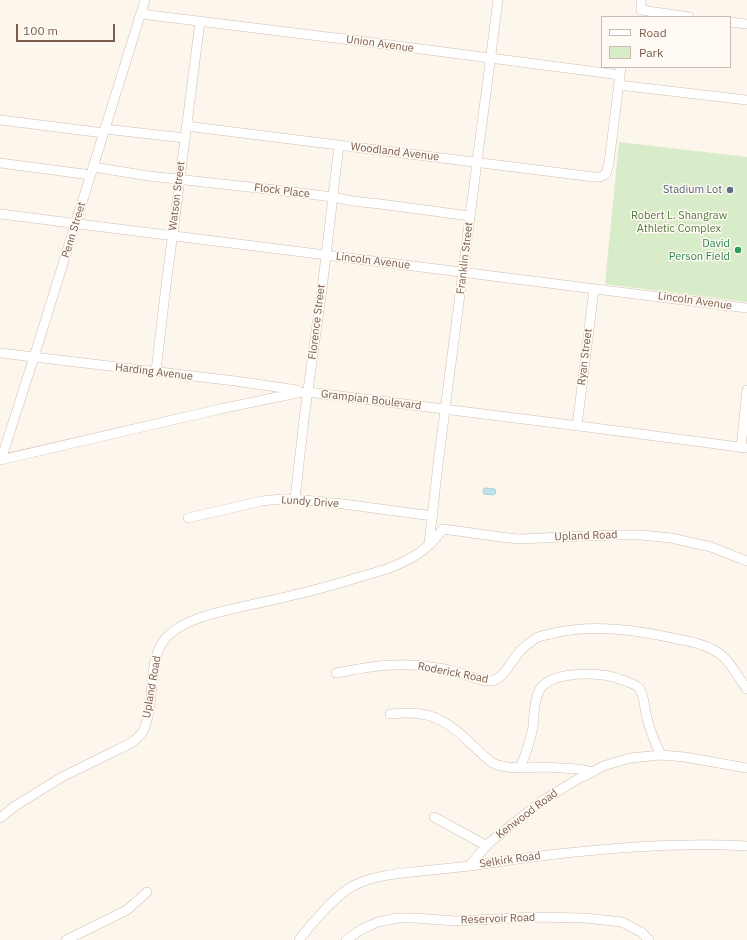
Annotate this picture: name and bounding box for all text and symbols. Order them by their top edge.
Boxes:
scale bar [18,16,117,42]
legend [601,16,731,68]
text: 100 m [23,23,58,38]
text: Road [639,25,667,40]
street label: Union Avenue [345,33,415,55]
text: Park [639,45,663,60]
street label: Woodland Avenue [350,140,440,164]
street label: Watson Street [166,160,188,232]
street label: Flock Place [253,181,311,201]
place label: Stadium Lot [663,183,722,197]
marker: Stadium Lot [725,185,735,195]
street label: Penn Street [59,200,89,260]
park label: Robert L. Shangraw Athletic Complex [631,209,727,235]
street label: Franklin Street [454,221,476,295]
place label: David Person Field [669,237,730,263]
marker: David Person Field [733,245,743,255]
street label: Lincoln Avenue [335,250,411,272]
street label: Florence Street [306,284,328,360]
street label: Lincoln Avenue [657,289,733,313]
street label: Ryan Street [575,328,595,386]
street label: Harding Avenue [114,361,194,383]
street label: Grampian Boulevard [320,387,422,413]
street label: Lundy Drive [281,493,339,511]
street label: Upland Road [554,528,618,544]
street label: Upland Road [140,655,164,719]
street label: Roderick Road [417,660,489,686]
street label: Kenwood Road [494,786,560,842]
street label: Selkirk Road [479,849,541,871]
street label: Reservoir Road [460,911,536,927]

